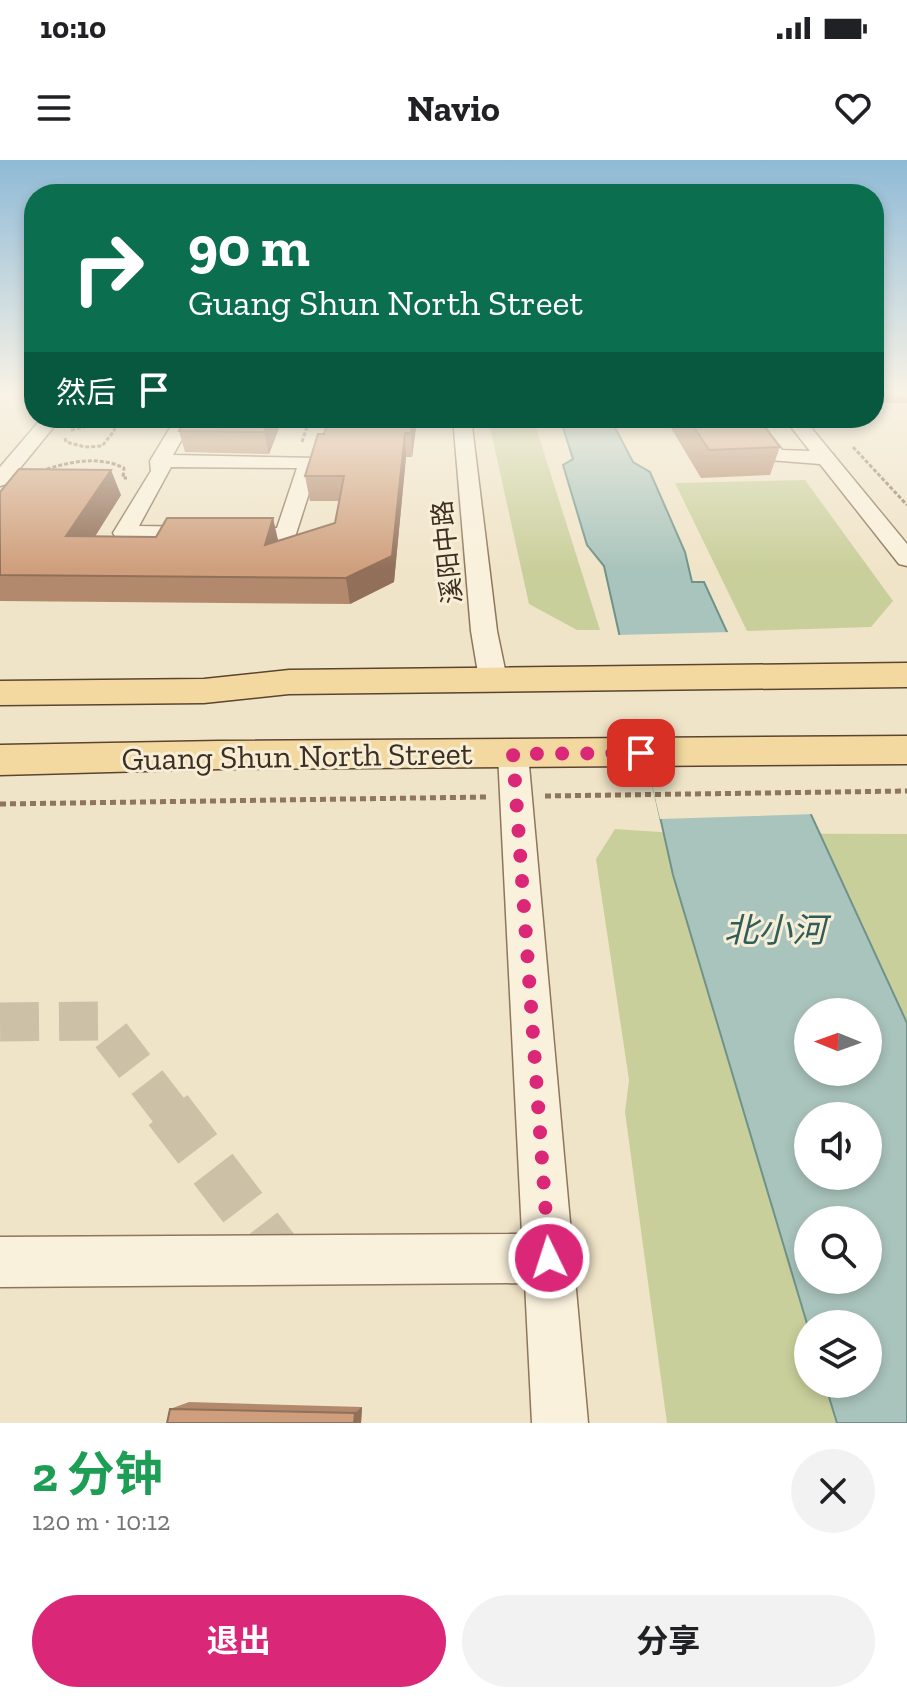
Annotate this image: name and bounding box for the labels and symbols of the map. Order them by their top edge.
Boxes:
street label: 溪阳中路 [426,499,468,605]
pin [607,719,675,787]
street label: Guang Shun North Street [121,734,473,778]
water label: 北小河 [724,910,832,951]
north arrow [794,998,882,1086]
position arrow [507,1216,591,1300]

